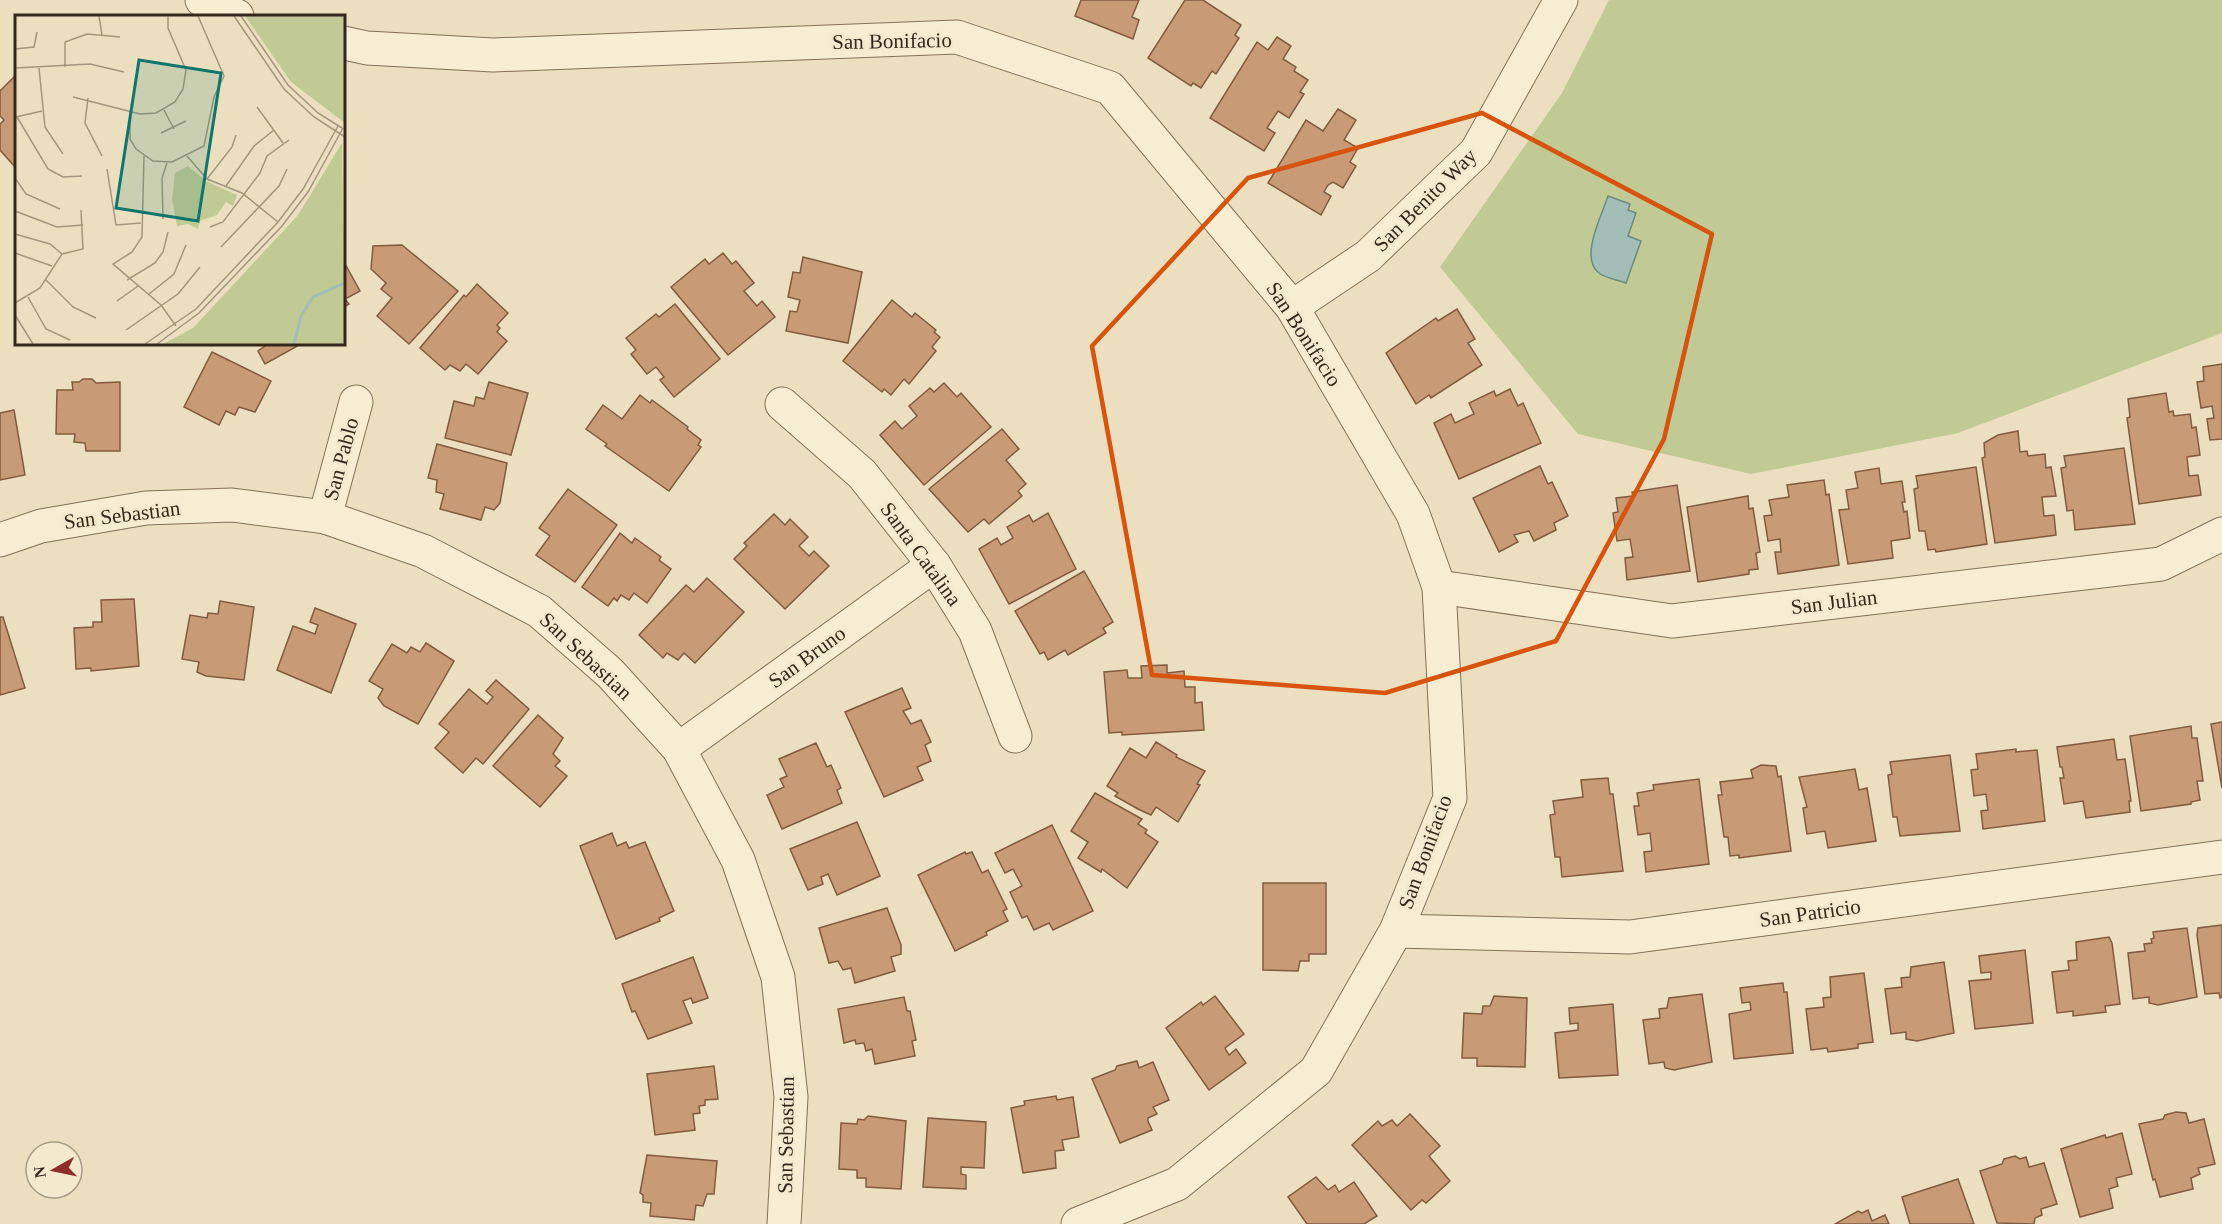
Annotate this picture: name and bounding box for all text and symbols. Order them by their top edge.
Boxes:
inset map [15,15,345,345]
street label: San Bonifacio [832,28,952,54]
street label: San Benito Way [1369,143,1482,256]
street label: San Bonifacio [1261,277,1347,391]
street label: San Pablo [318,415,364,503]
street label: San Sebastian [62,496,182,534]
street label: Santa Catalina [875,498,967,611]
street label: San Julian [1789,585,1879,619]
street label: San Sebastian [535,607,637,705]
street label: San Bruno [764,621,850,693]
street label: San Bonifacio [1393,792,1457,912]
street label: San Patricio [1758,894,1862,932]
street label: San Sebastian [773,1076,799,1194]
north arrow [24,1140,84,1200]
text: N [30,1165,49,1179]

